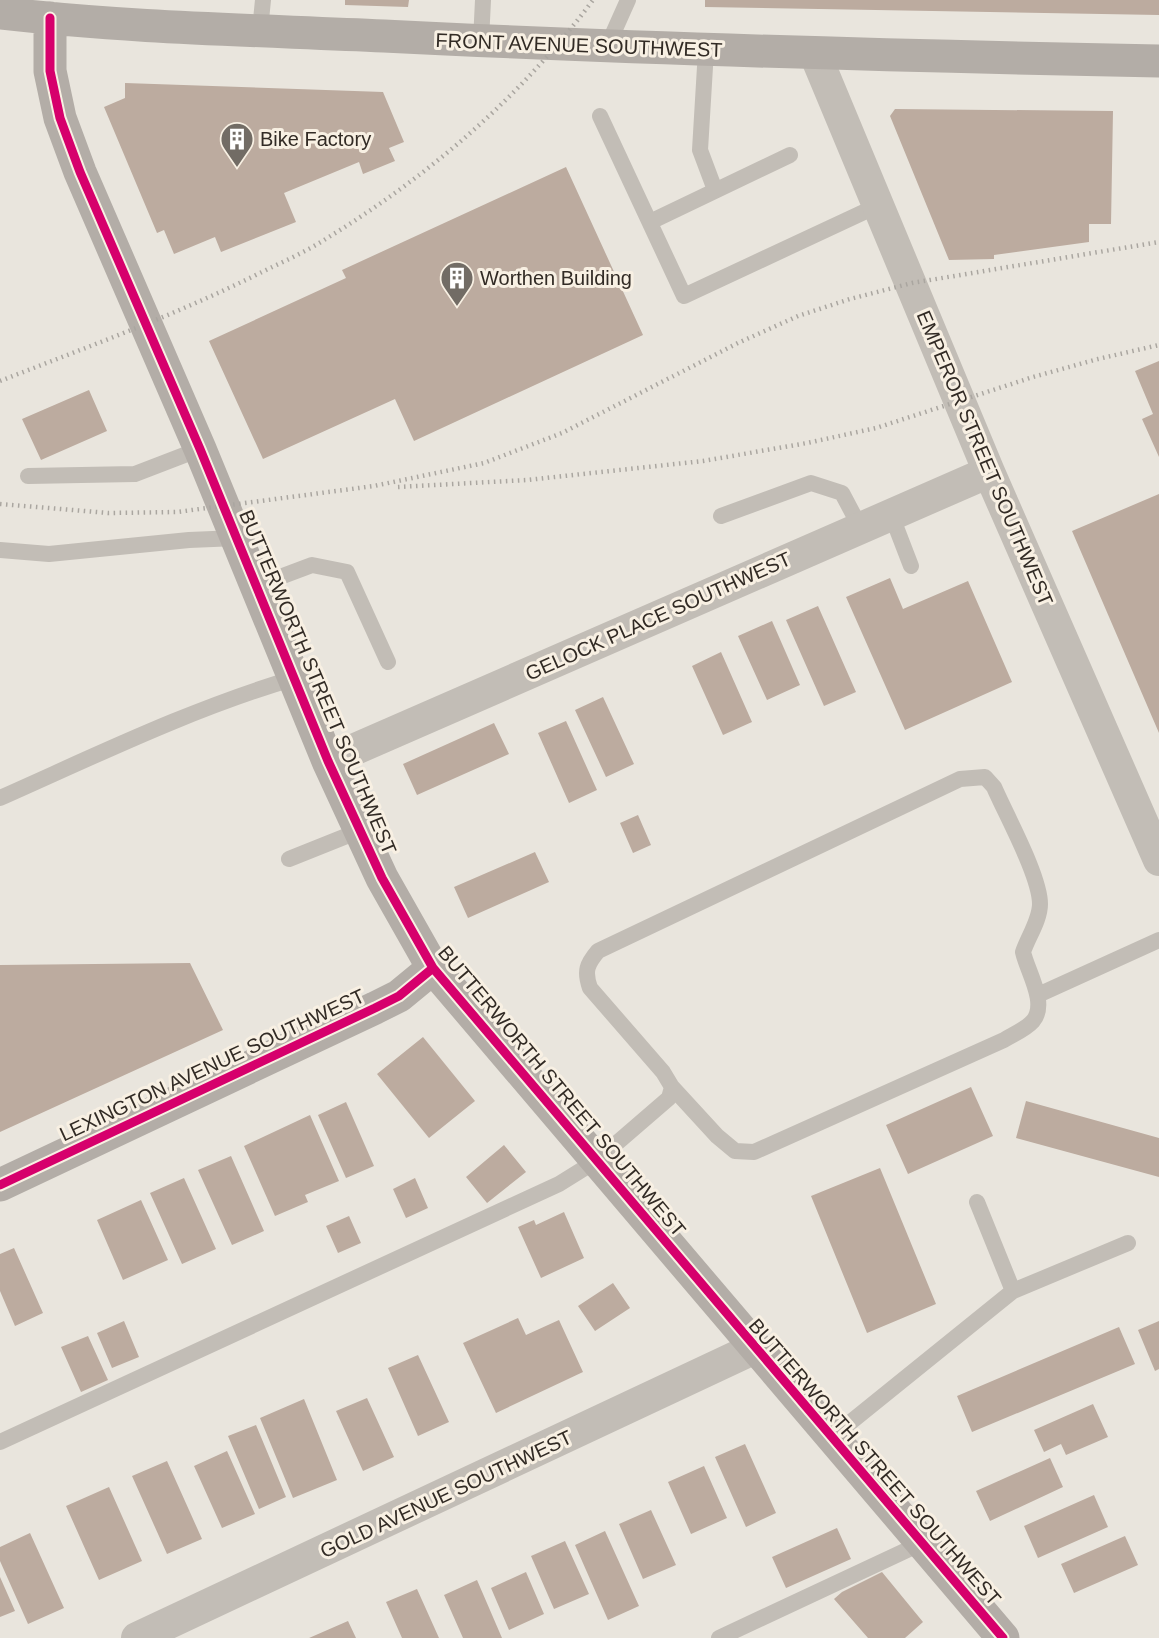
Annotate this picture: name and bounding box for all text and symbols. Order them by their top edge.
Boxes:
street label: FRONT AVENUE SOUTHWEST [435,29,723,61]
building icon: Bike Factory [219,121,255,168]
place label: Bike Factory [260,128,371,150]
building icon: Worthen Building [439,260,475,307]
place label: Worthen Building [480,267,632,289]
street label: EMPEROR STREET SOUTHWEST [913,307,1057,609]
street label: BUTTERWORTH STREET SOUTHWEST [235,506,401,858]
street label: GELOCK PLACE SOUTHWEST [522,547,794,685]
street label: BUTTERWORTH STREET SOUTHWEST [434,941,690,1241]
street label: LEXINGTON AVENUE SOUTHWEST [56,985,368,1145]
street label: BUTTERWORTH STREET SOUTHWEST [745,1314,1005,1610]
street label: GOLD AVENUE SOUTHWEST [317,1426,575,1562]

